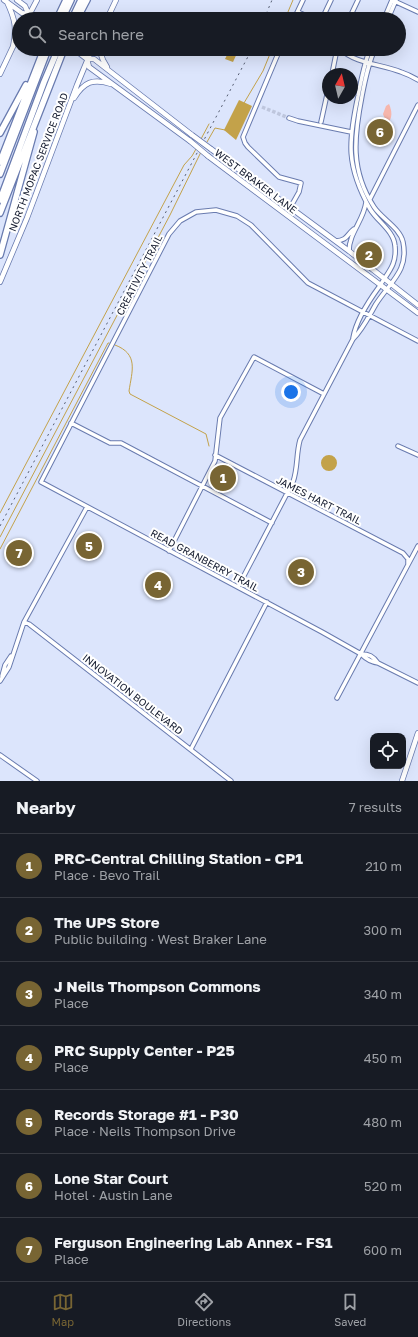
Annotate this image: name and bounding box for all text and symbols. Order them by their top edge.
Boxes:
search box [12,12,406,56]
icon: search [26,23,48,45]
text: Search here [58,25,144,43]
north arrow [322,68,358,104]
street label: NORTH MOPAC SERVICE ROAD [6,91,70,233]
pin: 6 [367,117,393,147]
street label: WEST BRAKER LANE [213,146,299,216]
street label: CREATIVITY TRAIL [114,232,165,317]
pin: 2 [356,240,382,270]
your location [281,382,301,402]
pin: 1 [210,463,236,493]
street label: JAMES HART TRAIL [274,473,364,527]
street label: READ GRANBERRY TRAIL [149,526,261,594]
pin: 5 [76,531,102,561]
pin: 7 [6,538,32,568]
pin: 3 [288,557,314,587]
pin: 4 [145,570,171,600]
street label: INNOVATION BOULEVARD [81,651,185,737]
map controls [370,733,406,769]
button: locate [370,733,406,769]
text: Nearby [16,797,76,818]
text: 7 results [349,799,402,815]
text: PRC-Central Chilling Station - CP1 [54,849,303,867]
text: 1 [26,858,32,874]
text: 210 m [365,858,402,874]
text: Place · Bevo Trail [54,867,160,883]
text: The UPS Store [54,913,160,931]
text: 2 [25,922,33,938]
text: 300 m [364,922,402,938]
text: Public building · West Braker Lane [54,931,267,947]
text: J Neils Thompson Commons [54,977,261,995]
text: 3 [25,986,33,1002]
text: 340 m [364,986,402,1002]
text: Place [54,995,89,1011]
text: PRC Supply Center - P25 [54,1041,235,1059]
text: 4 [25,1050,33,1066]
text: 450 m [364,1050,402,1066]
text: Place [54,1059,89,1075]
text: Records Storage #1 - P30 [54,1105,239,1123]
text: 5 [25,1114,33,1130]
text: 480 m [363,1114,402,1130]
text: Place · Neils Thompson Drive [54,1123,236,1139]
text: Lone Star Court [54,1169,168,1187]
text: 6 [25,1178,33,1194]
text: 520 m [364,1178,402,1194]
text: Hotel · Austin Lane [54,1187,173,1203]
text: Ferguson Engineering Lab Annex - FS1 [54,1233,333,1251]
text: 7 [25,1242,33,1258]
text: 600 m [363,1242,402,1258]
text: Place [54,1251,89,1267]
tab: Map [52,1291,74,1328]
tab: Directions [177,1291,231,1328]
tab: Saved [334,1291,366,1328]

